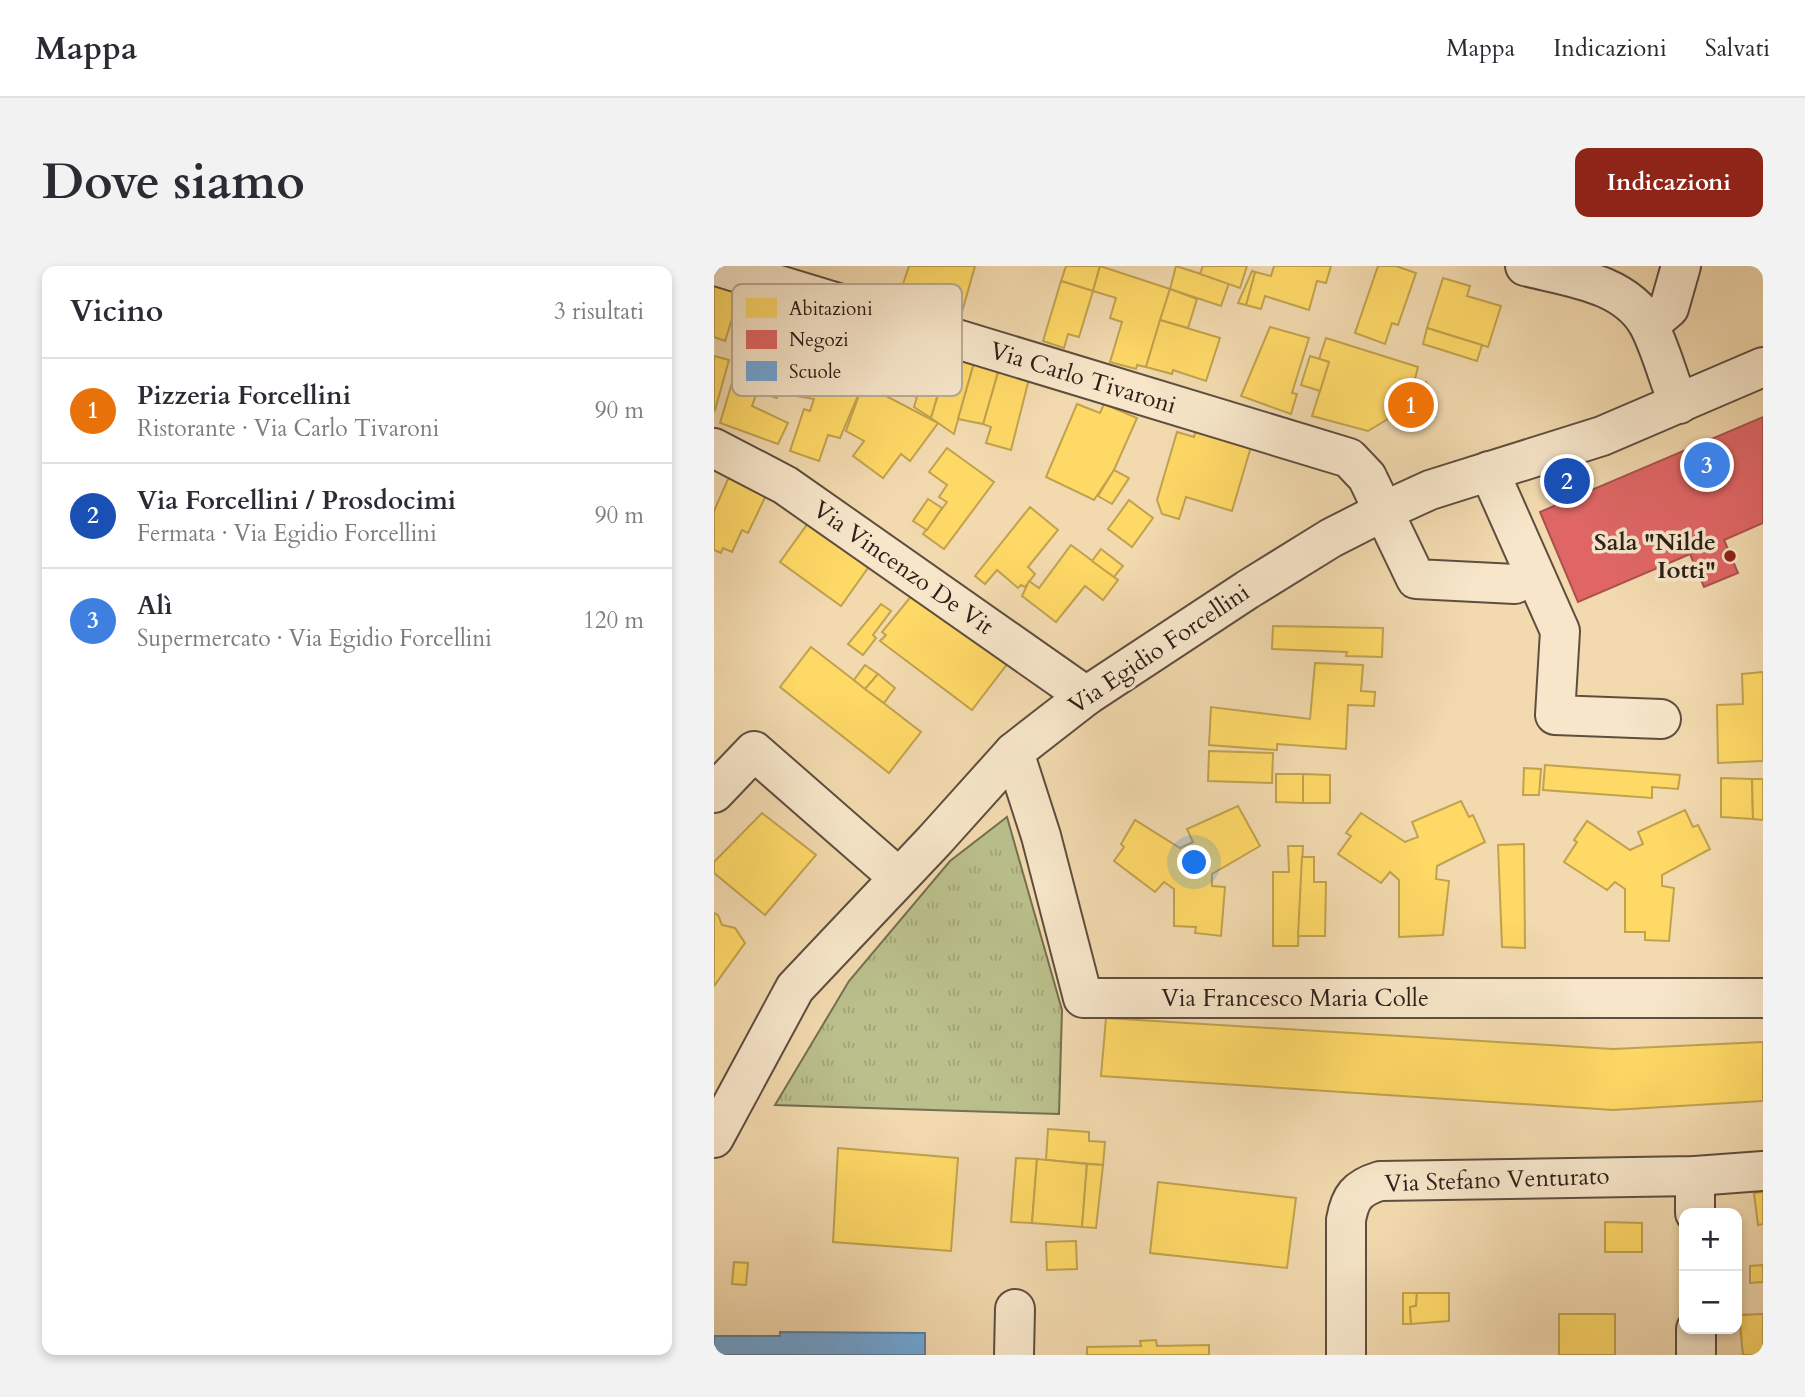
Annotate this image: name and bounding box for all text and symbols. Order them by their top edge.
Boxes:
text: Mappa [35,26,137,71]
text: Mappa [1446,32,1515,65]
text: Indicazioni [1553,32,1667,65]
text: Salvati [1705,32,1770,65]
button: Indicazioni [1575,148,1763,217]
text: Dove siamo [42,149,305,216]
legend [732,284,962,396]
text: Vicino [70,291,163,332]
text: 3 risultati [554,296,644,327]
text: Abitazioni [789,296,873,322]
text: Negozi [789,327,849,353]
street label: Via Carlo Tivaroni [986,334,1180,422]
text: Scuole [789,359,841,385]
text: Pizzeria Forcellini [137,378,351,413]
pin: 1 [1388,379,1434,431]
text: 1 [87,395,99,426]
text: 90 m [595,395,644,426]
text: Ristorante · Via Carlo Tivaroni [137,413,439,444]
pin: 3 [1684,439,1730,491]
pin: 2 [1544,455,1590,507]
text: Via Forcellini / Prosdocimi [137,483,456,518]
street label: Via Vincenzo De Vit [806,493,1000,643]
text: 2 [87,500,99,531]
text: 90 m [595,500,644,531]
text: Fermata · Via Egidio Forcellini [137,518,437,549]
place label: Sala "Nilde Iotti" [1594,526,1716,587]
marker: Sala "Nilde Iotti" [1722,548,1738,564]
street label: Via Egidio Forcellini [1062,576,1256,722]
text: Alì [137,588,172,623]
text: 3 [87,605,99,636]
text: 120 m [583,605,644,636]
text: Supermercato · Via Egidio Forcellini [137,623,492,654]
your location [1177,845,1211,879]
street label: Via Francesco Maria Colle [1161,982,1429,1015]
street label: Via Stefano Venturato [1384,1160,1610,1200]
map controls [1679,1208,1742,1334]
button: + [1679,1208,1742,1271]
button: − [1679,1271,1742,1334]

